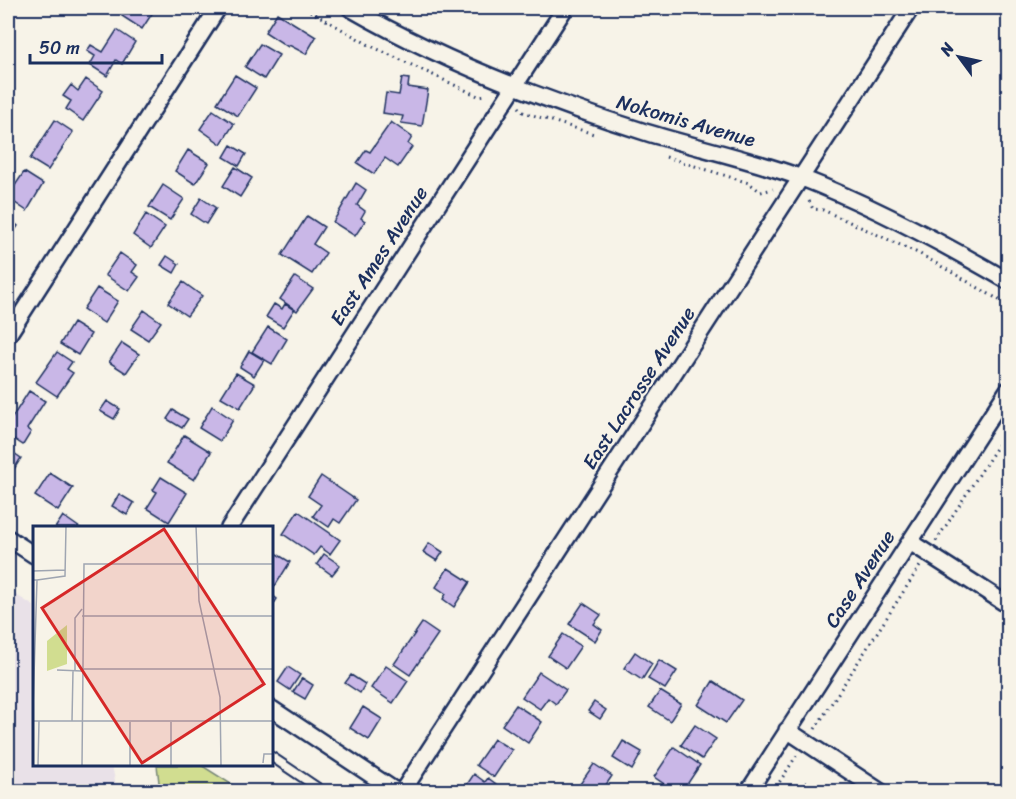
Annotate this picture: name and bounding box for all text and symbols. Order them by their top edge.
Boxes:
scale bar [30,27,162,65]
north arrow [929,27,989,87]
text: 50 m [39,32,80,64]
text: N [931,36,963,62]
street label: Nokomis Avenue [612,84,760,158]
street label: East Ames Avenue [320,179,438,333]
street label: East Lacrosse Avenue [573,299,705,477]
street label: Case Avenue [815,523,905,635]
inset map [33,526,273,766]

